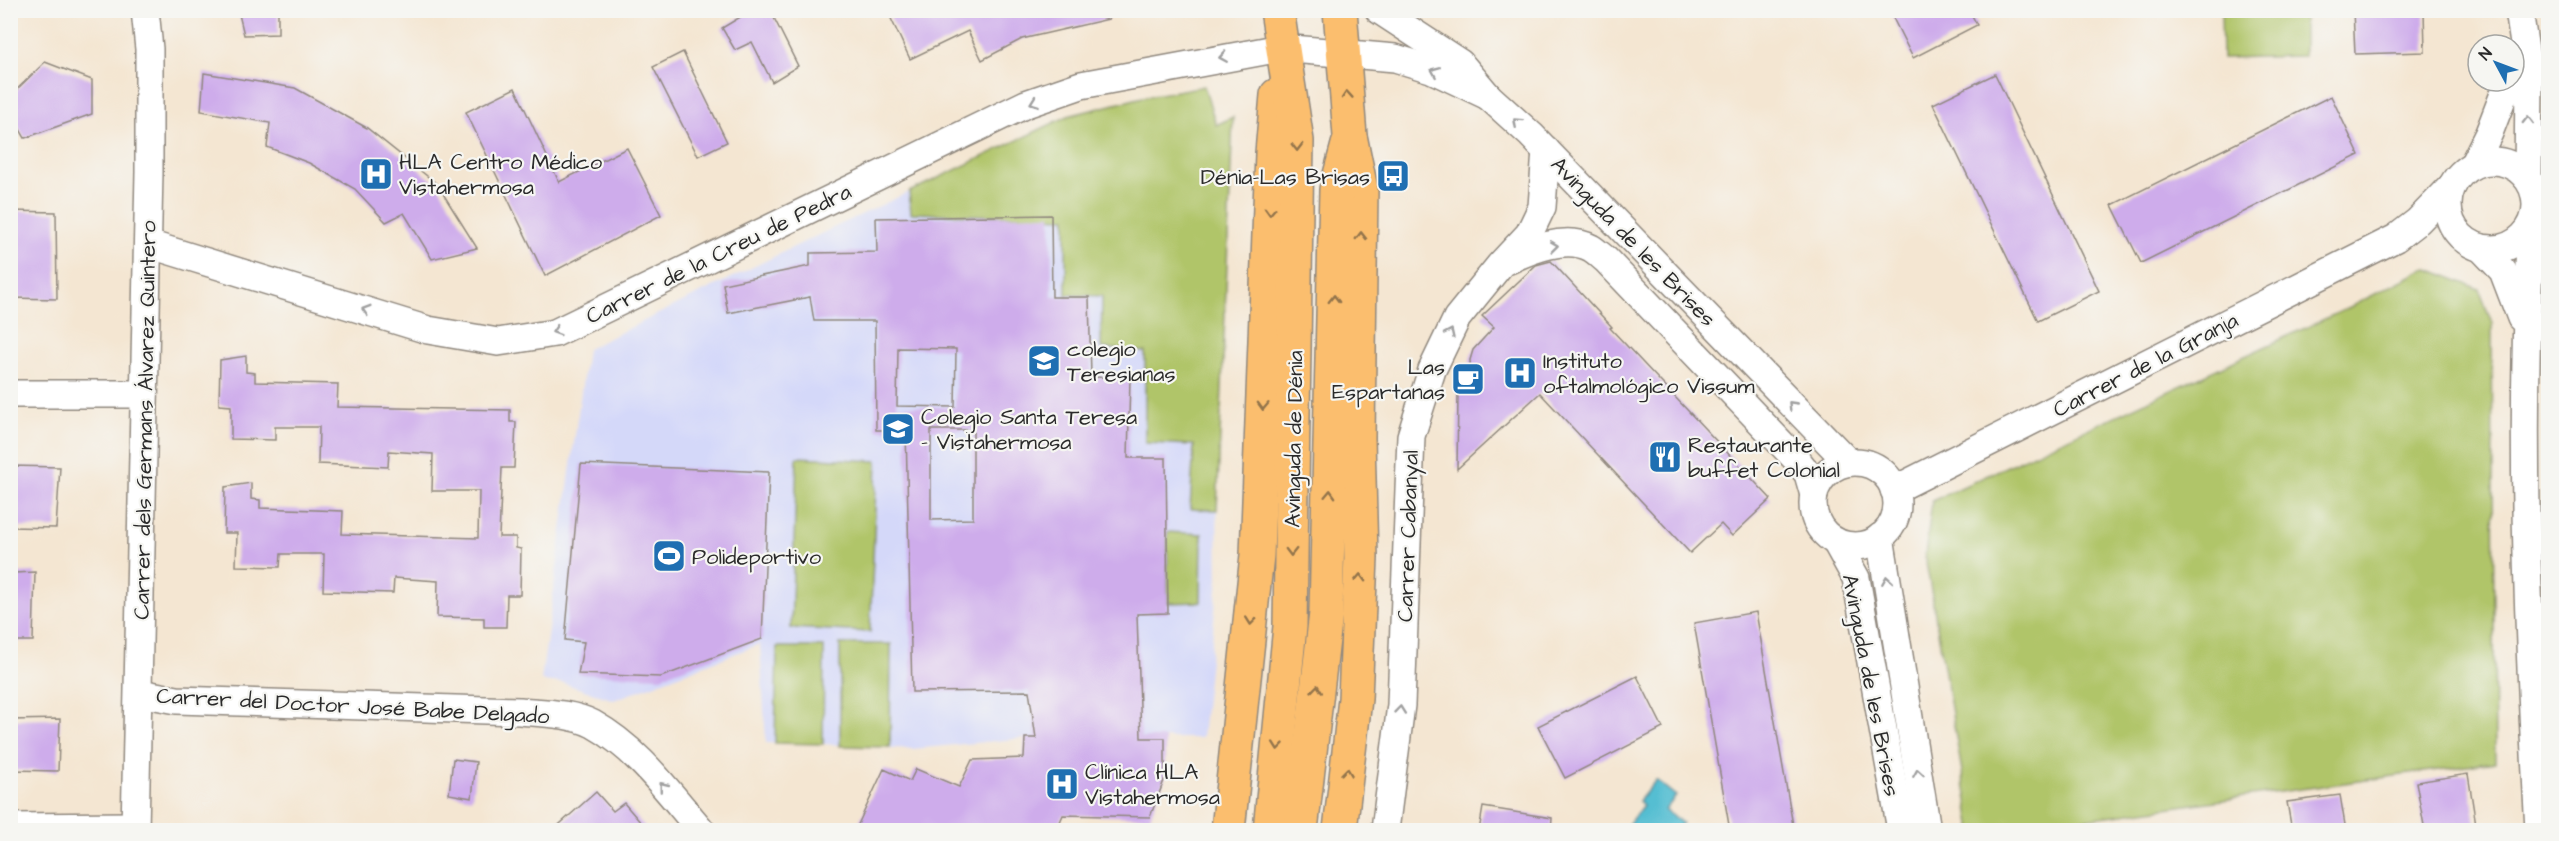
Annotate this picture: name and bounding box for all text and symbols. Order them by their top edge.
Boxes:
north arrow [2466,33,2526,93]
text: N [2474,43,2497,65]
one-way arrow [1219,51,1228,63]
one-way arrow [1430,66,1441,78]
one-way arrow [1341,90,1354,99]
one-way arrow [1029,94,1040,107]
one-way arrow [2522,116,2534,125]
one-way arrow [1513,118,1524,129]
one-way arrow [1290,143,1303,152]
place label: HLA Centro Médico Vistahermosa [399,147,603,203]
street label: Avinguda de les Brises [1543,150,1723,335]
hospital icon: HLA Centro Médico Vistahermosa [358,156,394,192]
bus stop icon: Dénia-Las Brisas [1375,158,1411,194]
place label: Dénia-Las Brisas [1201,162,1370,193]
street label: Carrer de la Creu de Pedra [581,177,856,332]
one-way arrow [1264,206,1276,215]
street label: Carrer dels Germans Álvarez Quintero [127,220,164,620]
one-way arrow [1355,231,1367,240]
one-way arrow [1550,240,1559,252]
one-way arrow [1328,295,1341,304]
one-way arrow [361,305,372,317]
street label: Carrer de la Granja [2048,305,2244,425]
one-way arrow [551,324,561,337]
one-way arrow [1442,329,1454,340]
place label: colegio Teresianas [1067,334,1175,390]
school or university icon: colegio Teresianas [1026,343,1062,379]
place label: Instituto oftalmológico Vissum [1543,346,1755,403]
street label: Avinguda de Dénia [1277,350,1313,528]
place label: Las Espartanas [1332,352,1445,408]
hospital icon: Instituto oftalmológico Vissum [1502,355,1538,391]
cafe icon: Las Espartanas [1450,361,1486,397]
one-way arrow [1256,401,1269,410]
place label: Colegio Santa Teresa - Vistahermosa [921,402,1137,458]
one-way arrow [1789,402,1800,413]
school or university icon: Colegio Santa Teresa - Vistahermosa [880,411,916,447]
place label: Restaurante buffet Colonial [1688,430,1840,486]
restaurant icon: Restaurante buffet Colonial [1647,439,1683,475]
street label: Carrer Cabanyal [1390,450,1428,623]
one-way arrow [1323,490,1336,499]
sports icon: Polideportivo [651,538,687,574]
place label: Polideportivo [692,542,822,573]
one-way arrow [1285,547,1297,556]
street label: Avinguda de les Brises [1833,571,1907,799]
one-way arrow [1353,573,1366,582]
one-way arrow [1881,576,1894,586]
one-way arrow [1245,617,1257,626]
street label: Carrer del Doctor José Babe Delgado [156,681,551,733]
one-way arrow [1311,684,1323,693]
one-way arrow [1394,705,1406,715]
one-way arrow [1272,742,1285,751]
place label: Clínica HLA Vistahermosa [1085,757,1220,813]
hospital icon: Clínica HLA Vistahermosa [1044,766,1080,802]
one-way arrow [1340,768,1353,777]
one-way arrow [1912,768,1925,778]
one-way arrow [659,782,670,793]

